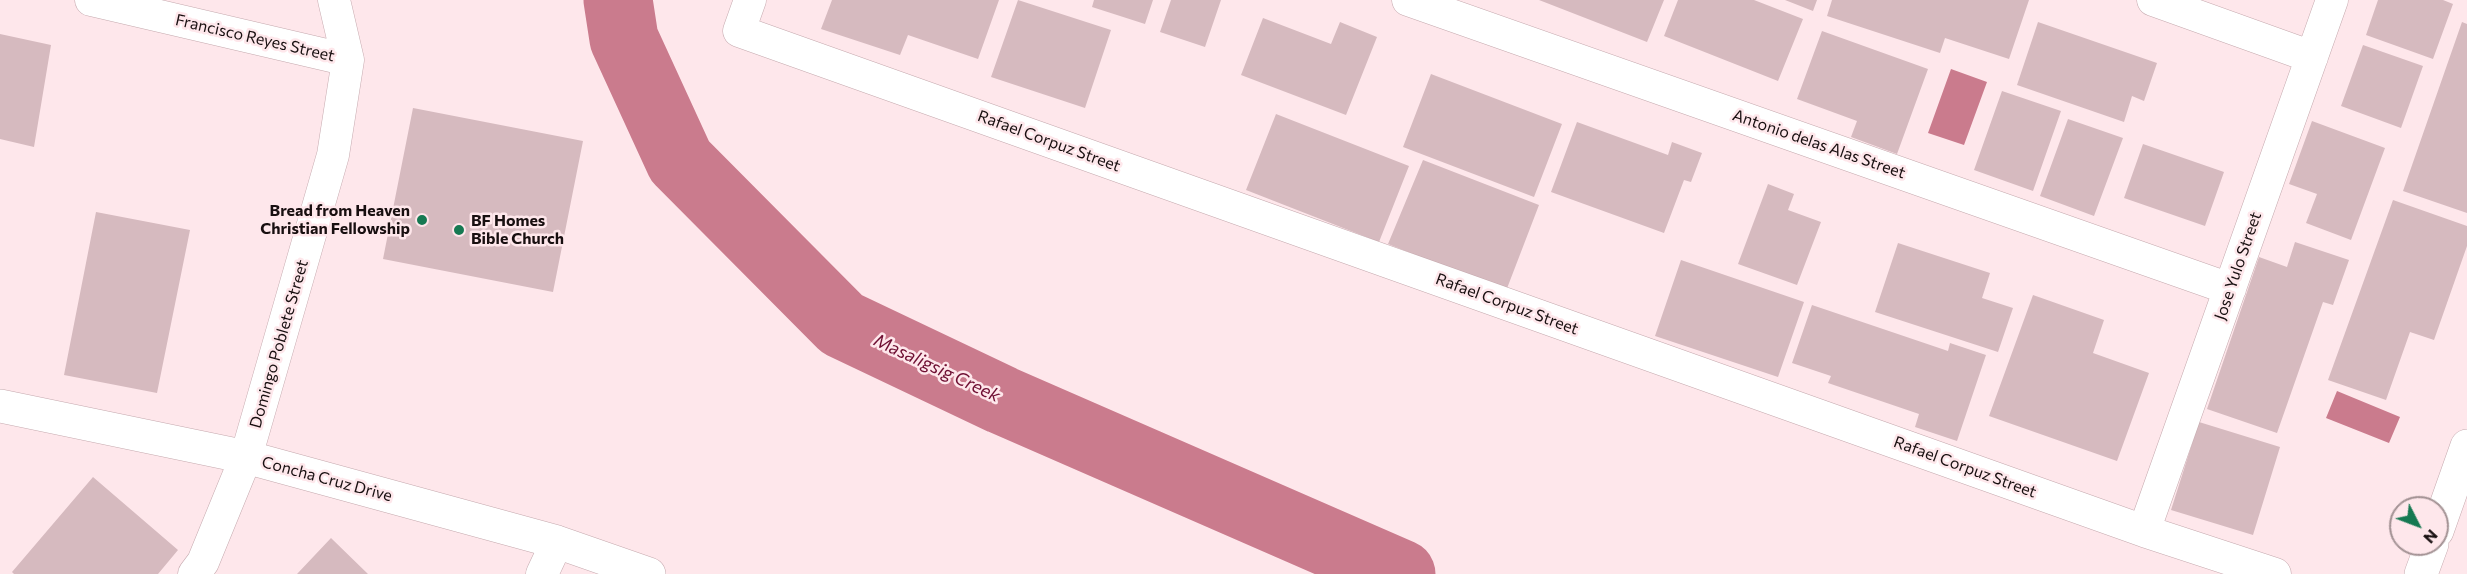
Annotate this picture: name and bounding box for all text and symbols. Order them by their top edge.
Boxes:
street label: Francisco Reyes Street [173,10,337,66]
street label: Antonio delas Alas Street [1730,105,1908,183]
street label: Rafael Corpuz Street [975,106,1123,176]
place label: Bread from Heaven Christian Fellowship [260,201,410,239]
street label: Jose Yulo Street [2211,209,2265,323]
place label: BF Homes Bible Church [471,211,564,249]
marker: Bread from Heaven Christian Fellowship [415,213,429,227]
marker: BF Homes Bible Church [452,223,466,237]
street label: Domingo Poblete Street [246,258,312,430]
street label: Rafael Corpuz Street [1433,269,1581,339]
water label: Masaligsig Creek [870,329,1004,407]
street label: Rafael Corpuz Street [1891,432,2039,502]
street label: Concha Cruz Drive [260,452,394,506]
north arrow [2389,496,2449,556]
text: N [2420,526,2442,548]

